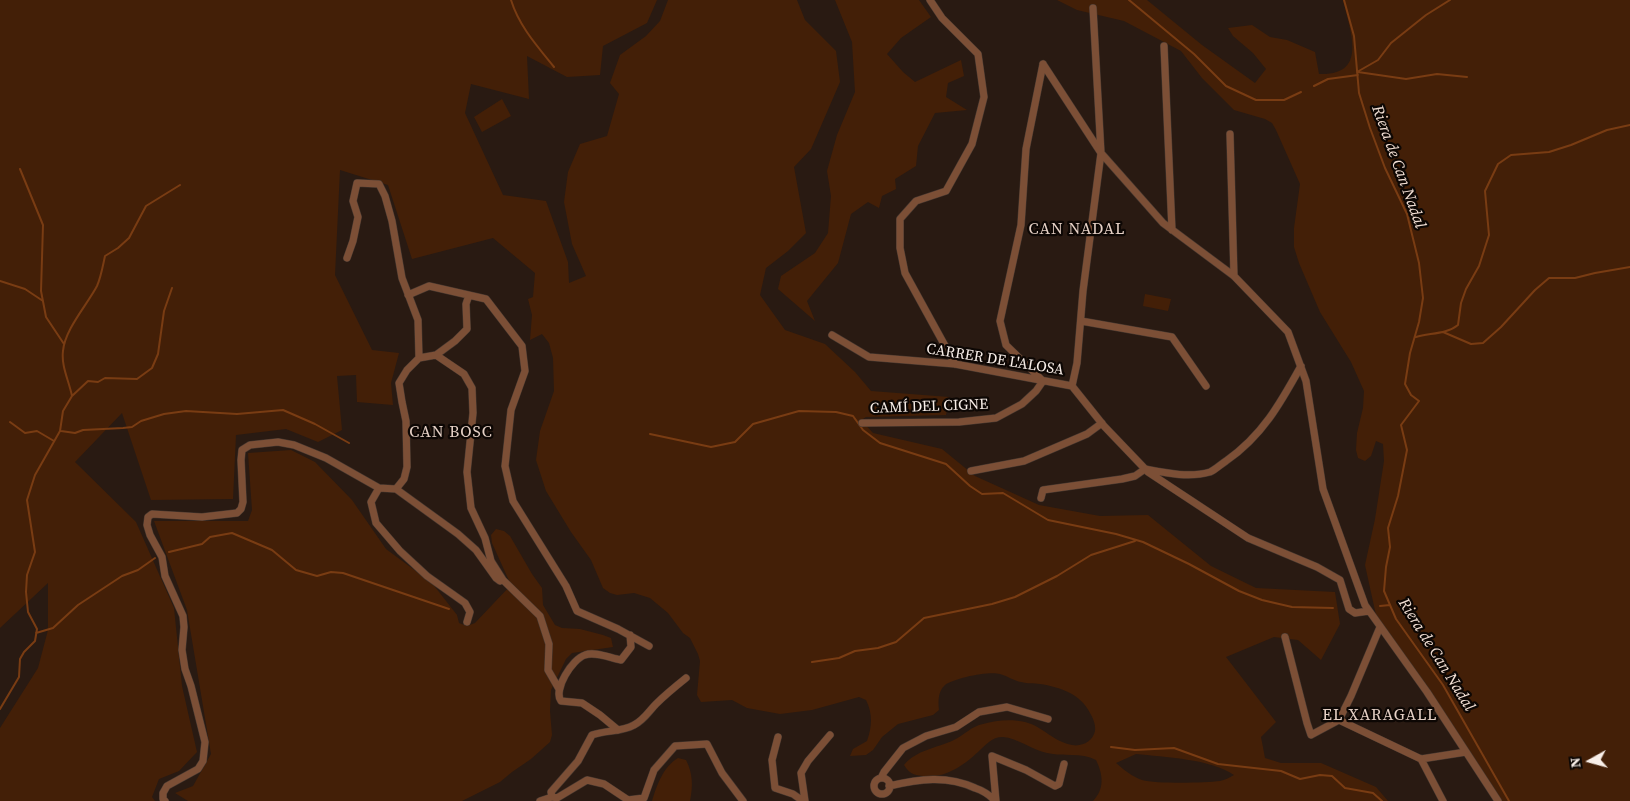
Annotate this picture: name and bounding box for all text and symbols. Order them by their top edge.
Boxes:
water label: Riera de Can Nadal [1367,103,1429,231]
district label: CAN NADAL [1027,220,1127,240]
street label: CARRER DE L'ALOSA [925,340,1065,380]
street label: CAMÍ DEL CIGNE [870,396,988,418]
district label: CAN BOSC [408,423,494,443]
water label: Riera de Can Nadal [1394,595,1478,715]
district label: EL XARAGALL [1321,706,1439,726]
north arrow [1565,736,1615,786]
text: N [1565,757,1586,769]

